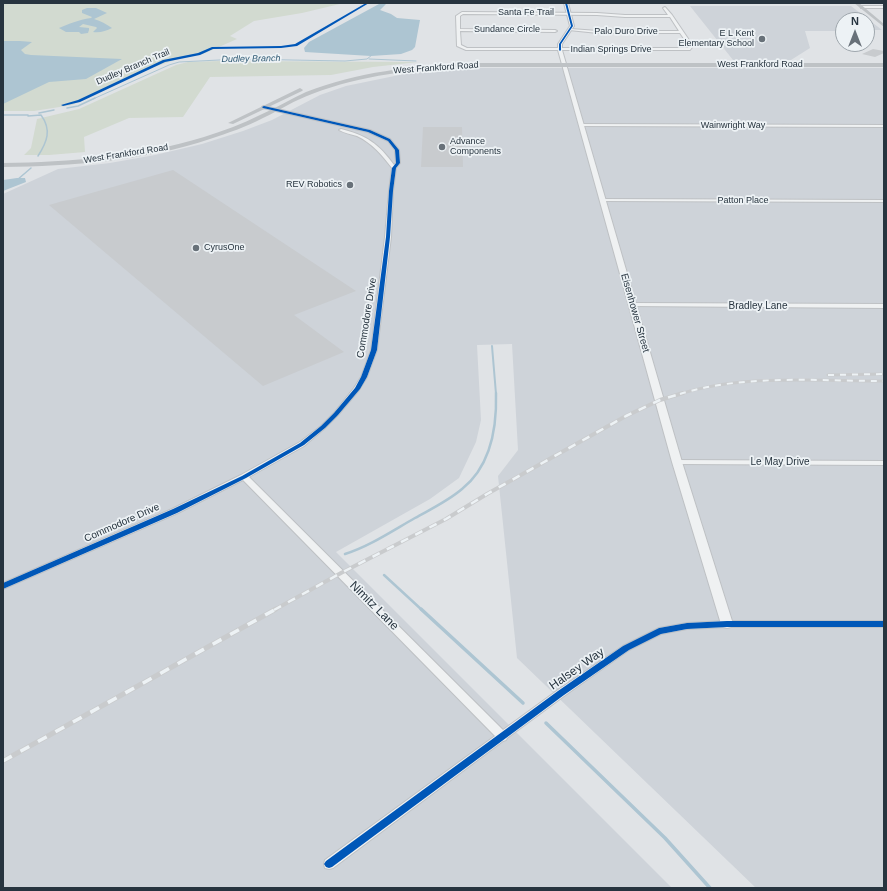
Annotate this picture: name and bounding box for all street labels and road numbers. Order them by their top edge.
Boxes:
street label: Santa Fe Trail [498,8,554,18]
street label: Sundance Circle [474,25,540,35]
street label: Palo Duro Drive [594,27,658,37]
street label: Indian Springs Drive [570,45,652,55]
street label: Dudley Branch Trail [95,47,171,87]
street label: West Frankford Road [393,60,479,76]
street label: West Frankford Road [717,60,803,70]
street label: Wainwright Way [701,121,765,131]
street label: West Frankford Road [83,142,169,166]
street label: Patton Place [717,196,769,206]
street label: Eisenhower Street [618,272,652,354]
street label: Commodore Drive [355,277,379,359]
street label: Bradley Lane [729,300,787,312]
street label: Le May Drive [751,456,809,468]
street label: Commodore Drive [83,501,161,545]
street label: Nimitz Lane [347,579,401,633]
street label: Halsey Way [547,645,607,693]

